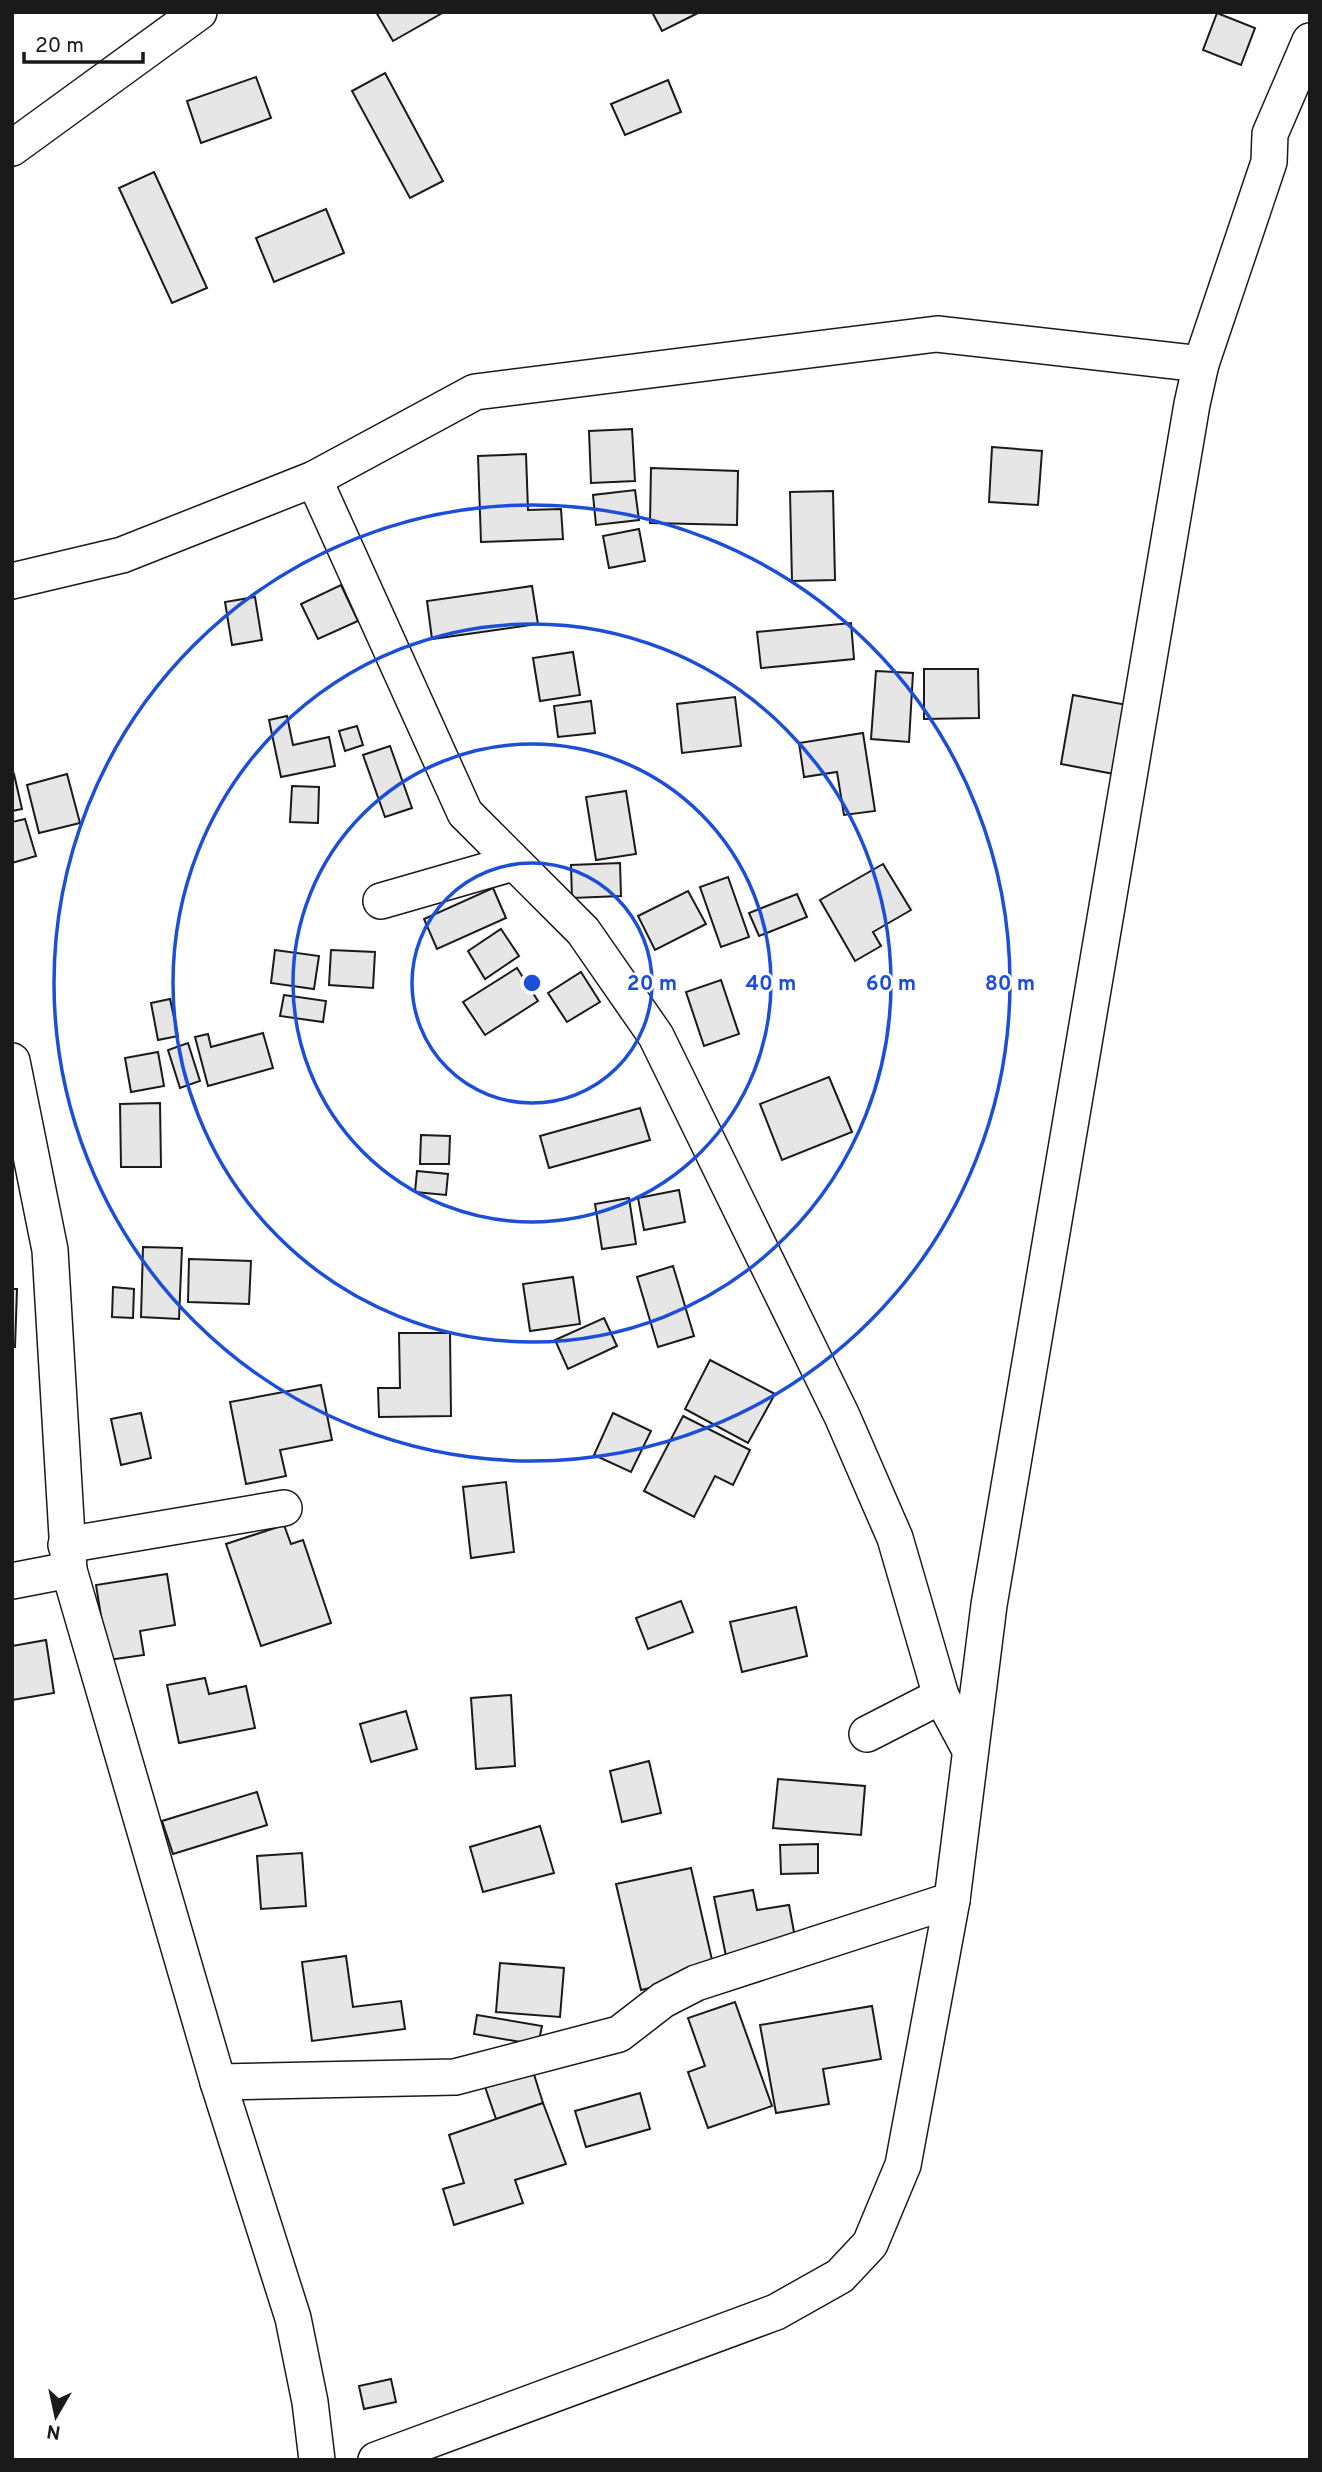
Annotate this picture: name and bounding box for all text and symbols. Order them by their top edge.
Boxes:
scale bar [24,21,144,65]
text: 20 m [35,33,84,60]
centre of rings [520,971,544,995]
text: 20 m [627,971,677,998]
text: 40 m [746,971,796,998]
text: 60 m [866,971,916,998]
text: 80 m [985,971,1035,998]
north arrow [21,2381,91,2451]
text: N [45,2418,62,2444]

